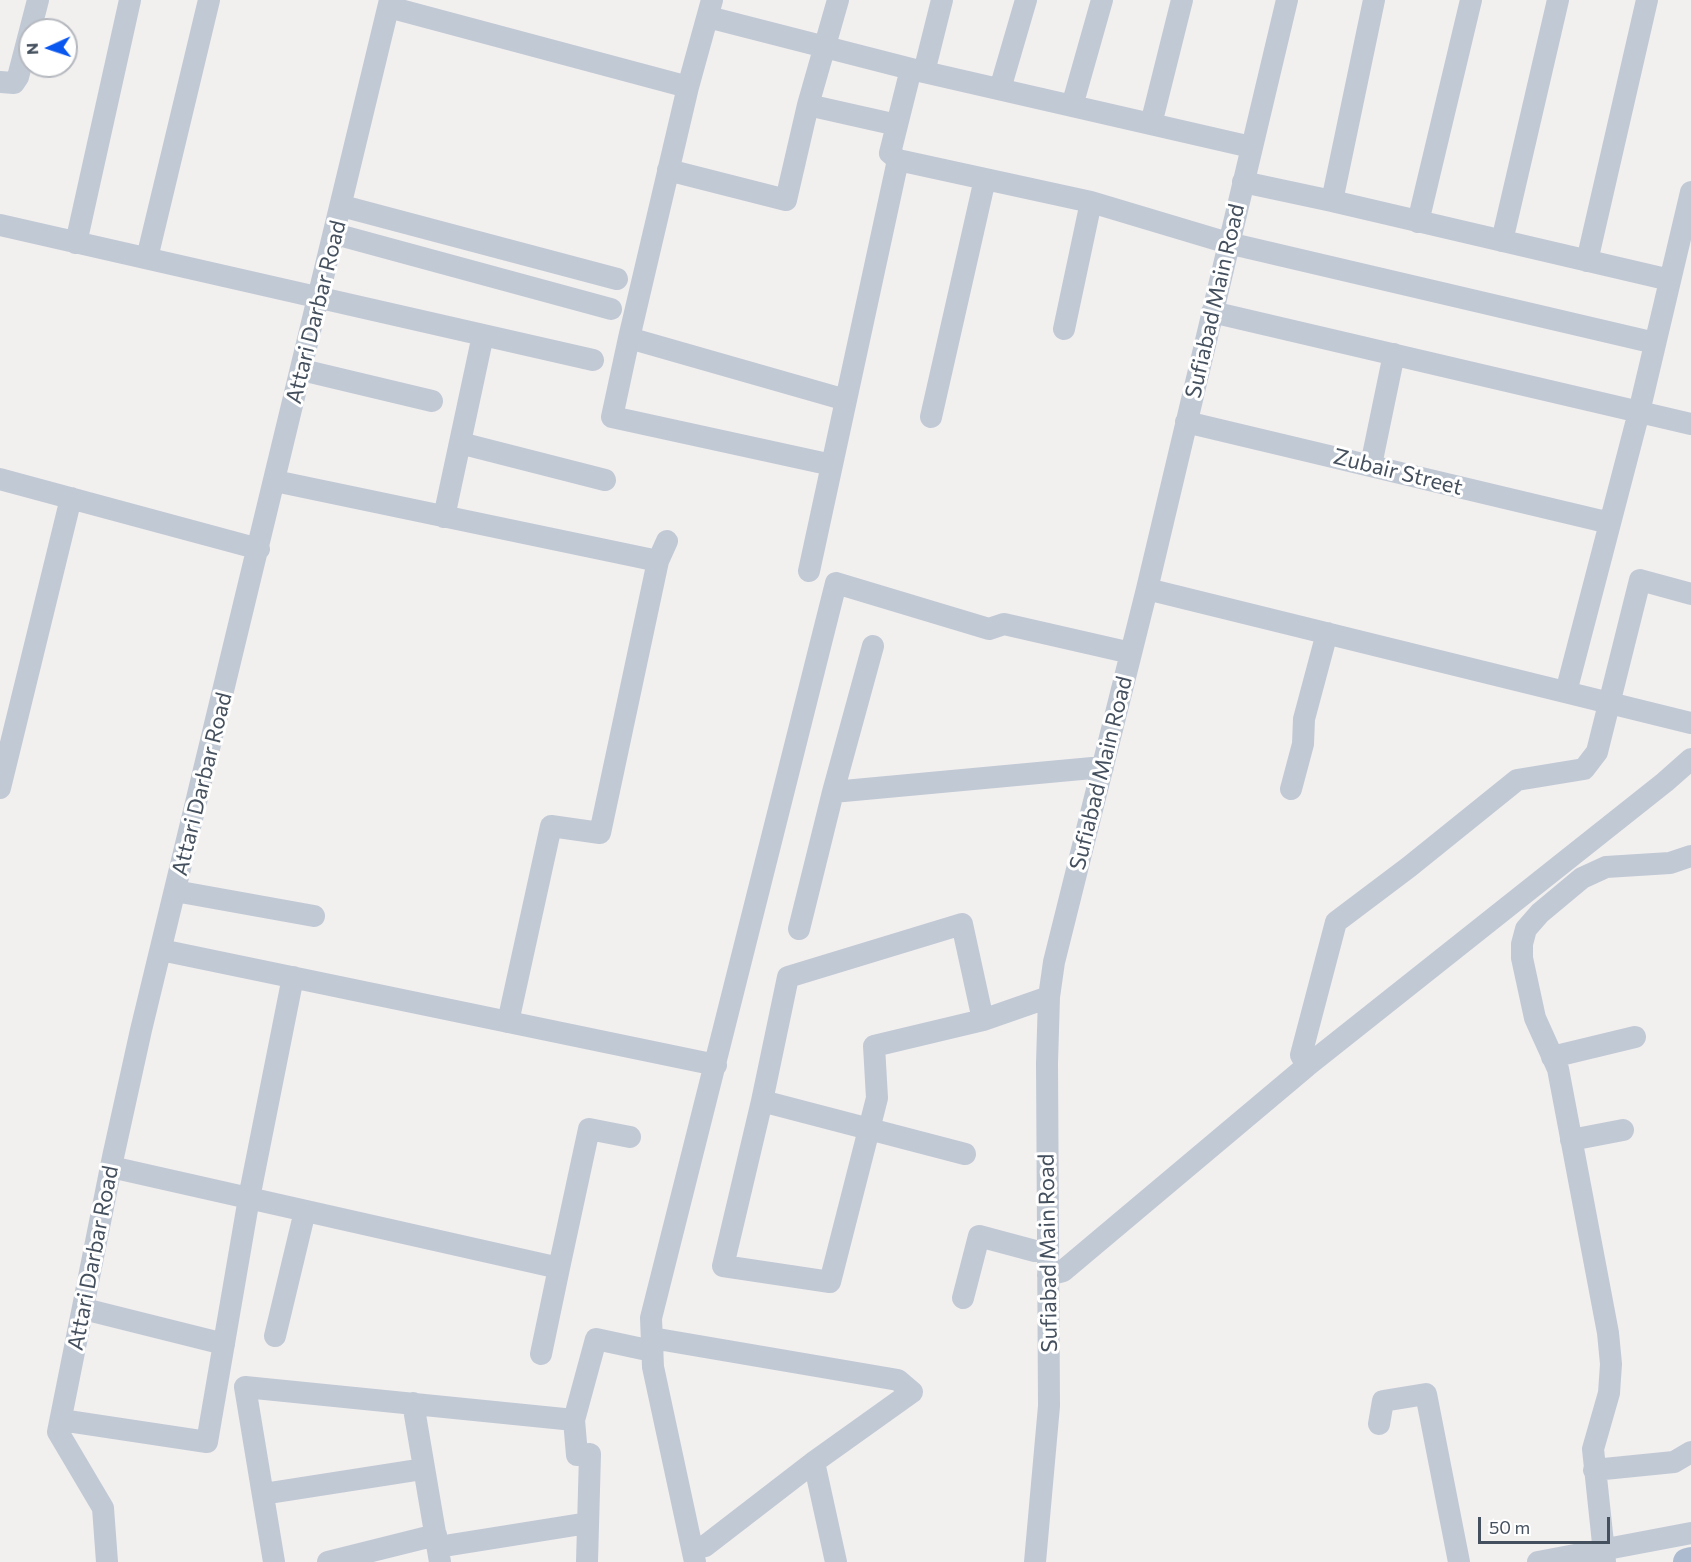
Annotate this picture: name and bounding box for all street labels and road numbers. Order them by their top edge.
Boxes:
street label: Sufiabad Main Road [1180,201,1250,401]
street label: Attari Darbar Road [280,218,352,406]
street label: Zubair Street [1331,443,1465,501]
street label: Sufiabad Main Road [1064,673,1138,873]
street label: Attari Darbar Road [166,690,238,878]
street label: Sufiabad Main Road [1033,1153,1063,1353]
street label: Attari Darbar Road [62,1163,124,1353]

